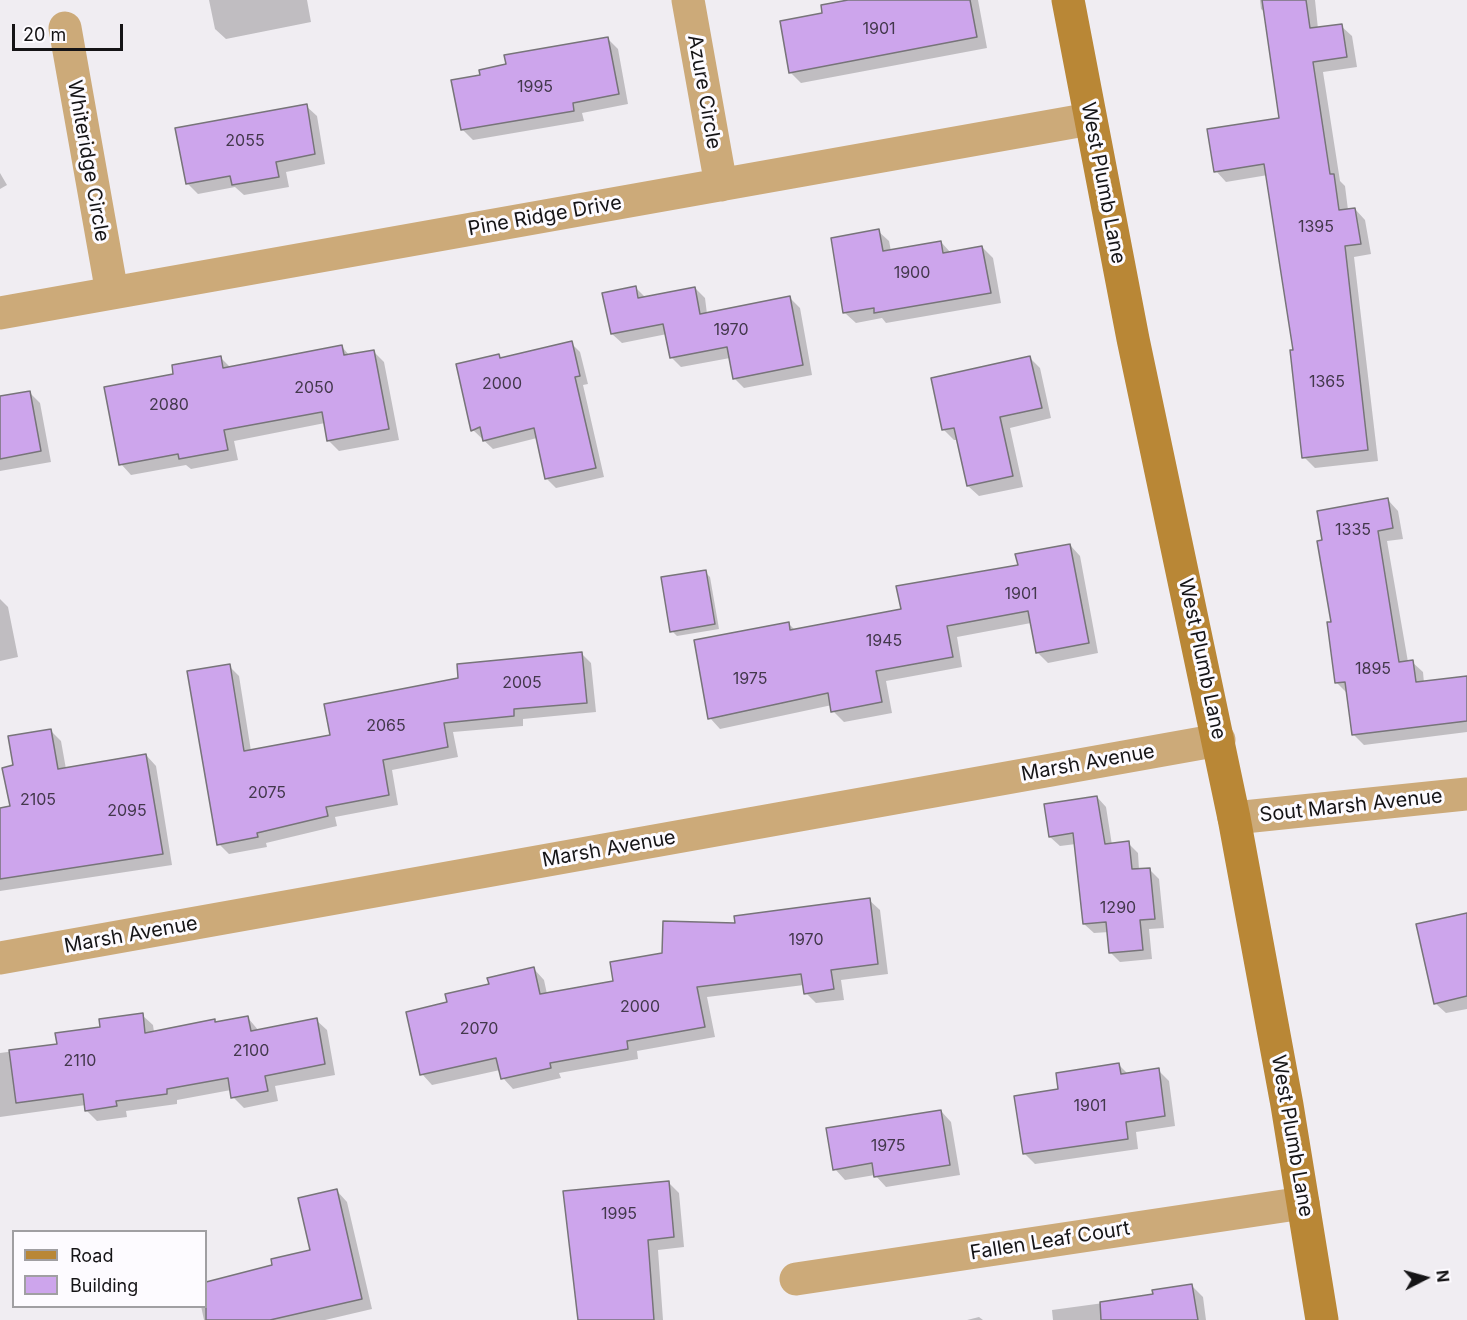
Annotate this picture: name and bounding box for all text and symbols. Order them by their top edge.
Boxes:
scale bar [15,12,126,50]
house number: 1901 [862,19,896,39]
text: 20 m [23,24,66,45]
street label: Azure Circle [682,33,726,151]
house number: 1995 [517,77,553,97]
street label: Whiteridge Circle [62,78,114,244]
street label: West Plumb Lane [1076,100,1130,266]
house number: 2055 [225,131,265,151]
street label: Pine Ridge Drive [466,191,624,241]
house number: 1395 [1298,217,1334,237]
house number: 1900 [894,263,930,283]
house number: 1970 [713,320,749,340]
house number: 1365 [1309,372,1345,392]
house number: 2000 [482,374,522,394]
house number: 2050 [294,378,334,398]
house number: 2080 [149,395,189,415]
house number: 1335 [1335,520,1371,540]
street label: West Plumb Lane [1173,576,1231,742]
house number: 1901 [1004,584,1038,604]
house number: 1945 [866,631,902,651]
house number: 1895 [1355,659,1391,679]
house number: 1975 [733,669,767,689]
house number: 2005 [502,673,542,693]
house number: 2065 [366,716,406,736]
street label: Marsh Avenue [1019,739,1157,787]
house number: 2075 [248,783,286,803]
street label: Sout Marsh Avenue [1258,784,1444,828]
house number: 2105 [20,790,56,810]
house number: 2095 [107,801,147,821]
street label: Marsh Avenue [540,825,678,873]
house number: 1290 [1100,898,1136,918]
street label: Marsh Avenue [62,911,200,959]
house number: 1970 [788,930,824,950]
house number: 2000 [620,997,660,1017]
house number: 2070 [460,1019,498,1039]
house number: 2100 [233,1041,269,1061]
house number: 2110 [64,1051,96,1071]
street label: West Plumb Lane [1266,1053,1318,1219]
house number: 1901 [1073,1096,1107,1116]
house number: 1975 [871,1136,905,1156]
house number: 1995 [601,1204,637,1224]
street label: Fallen Leaf Court [968,1217,1132,1265]
legend [12,1230,207,1308]
text: Road [70,1245,113,1266]
north arrow [1395,1248,1455,1308]
text: N [1432,1269,1453,1283]
text: Building [70,1275,138,1296]

